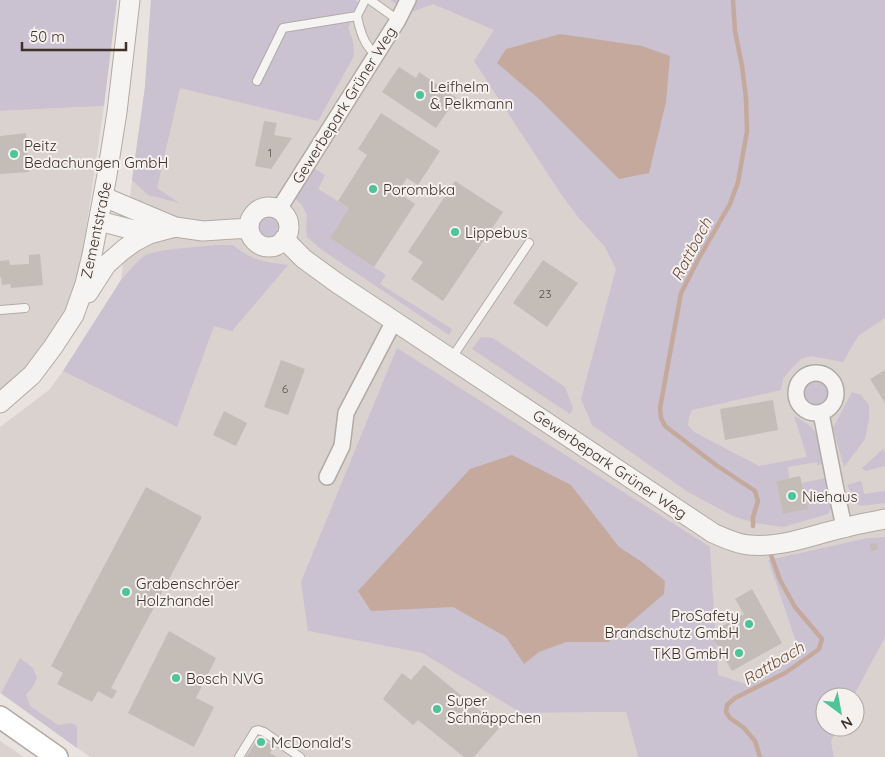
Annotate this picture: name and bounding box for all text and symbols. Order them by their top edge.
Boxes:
scale bar [22,20,126,52]
street label: Gewerbepark Grüner Weg [288,23,400,187]
text: 50 m [30,27,65,46]
place label: Leifhelm & Pelkmann [430,77,513,113]
marker: Leifhelm & Pelkmann [414,89,426,101]
place label: Peitz Bedachungen GmbH [24,136,168,172]
house number: 1 [268,145,272,160]
marker: Peitz Bedachungen GmbH [8,148,20,160]
street label: Zementstraße [76,180,116,280]
place label: Porombka [383,180,455,199]
marker: Porombka [367,183,379,195]
water label: Rattbach [666,213,716,284]
place label: Lippebus [465,223,528,242]
marker: Lippebus [449,226,461,238]
house number: 23 [539,286,551,301]
house number: 6 [282,381,289,396]
street label: Gewerbepark Grüner Weg [529,405,691,523]
place label: Niehaus [802,487,858,506]
marker: Niehaus [786,490,798,502]
place label: Grabenschröer Holzhandel [136,574,240,610]
marker: Grabenschröer Holzhandel [120,586,132,598]
place label: ProSafety Brandschutz GmbH [605,606,739,642]
marker: ProSafety Brandschutz GmbH [743,618,755,630]
water label: Rattbach [739,636,808,689]
place label: TKB GmbH [652,644,729,663]
marker: TKB GmbH [733,647,745,659]
place label: Bosch NVG [186,669,263,688]
marker: Bosch NVG [170,672,182,684]
north arrow [815,687,865,737]
place label: Super Schnäppchen [447,691,541,727]
marker: Super Schnäppchen [431,703,443,715]
text: N [838,713,856,733]
place label: McDonald's [271,733,351,752]
marker: McDonald's [255,736,267,748]

